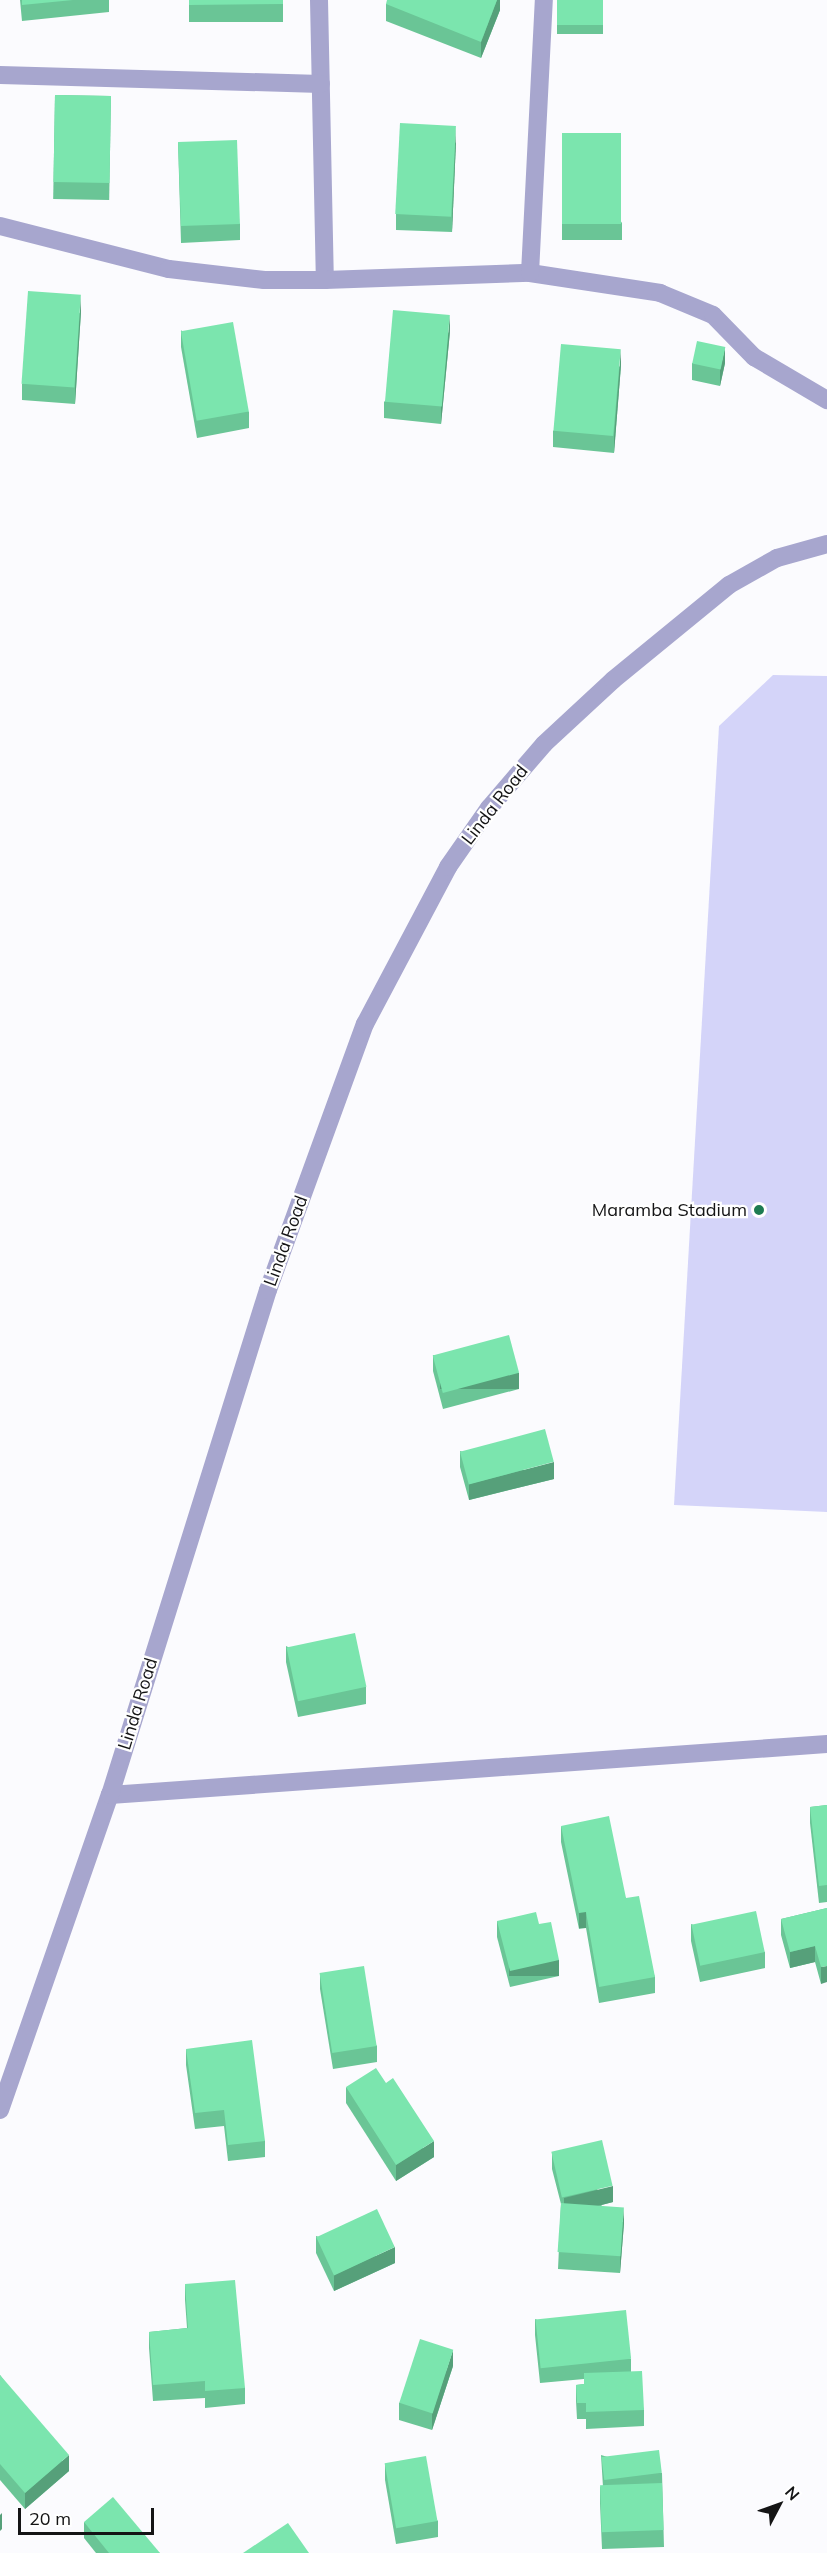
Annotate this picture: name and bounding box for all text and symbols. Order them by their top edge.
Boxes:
street label: Linda Road [457,761,533,849]
street label: Linda Road [260,1193,312,1289]
place label: Maramba Stadium [592,1199,747,1221]
marker: Maramba Stadium [752,1203,766,1217]
street label: Linda Road [114,1655,162,1753]
north arrow [749,2475,809,2535]
text: N [781,2482,804,2504]
scale bar [21,2496,158,2534]
text: 20 m [29,2507,71,2530]

